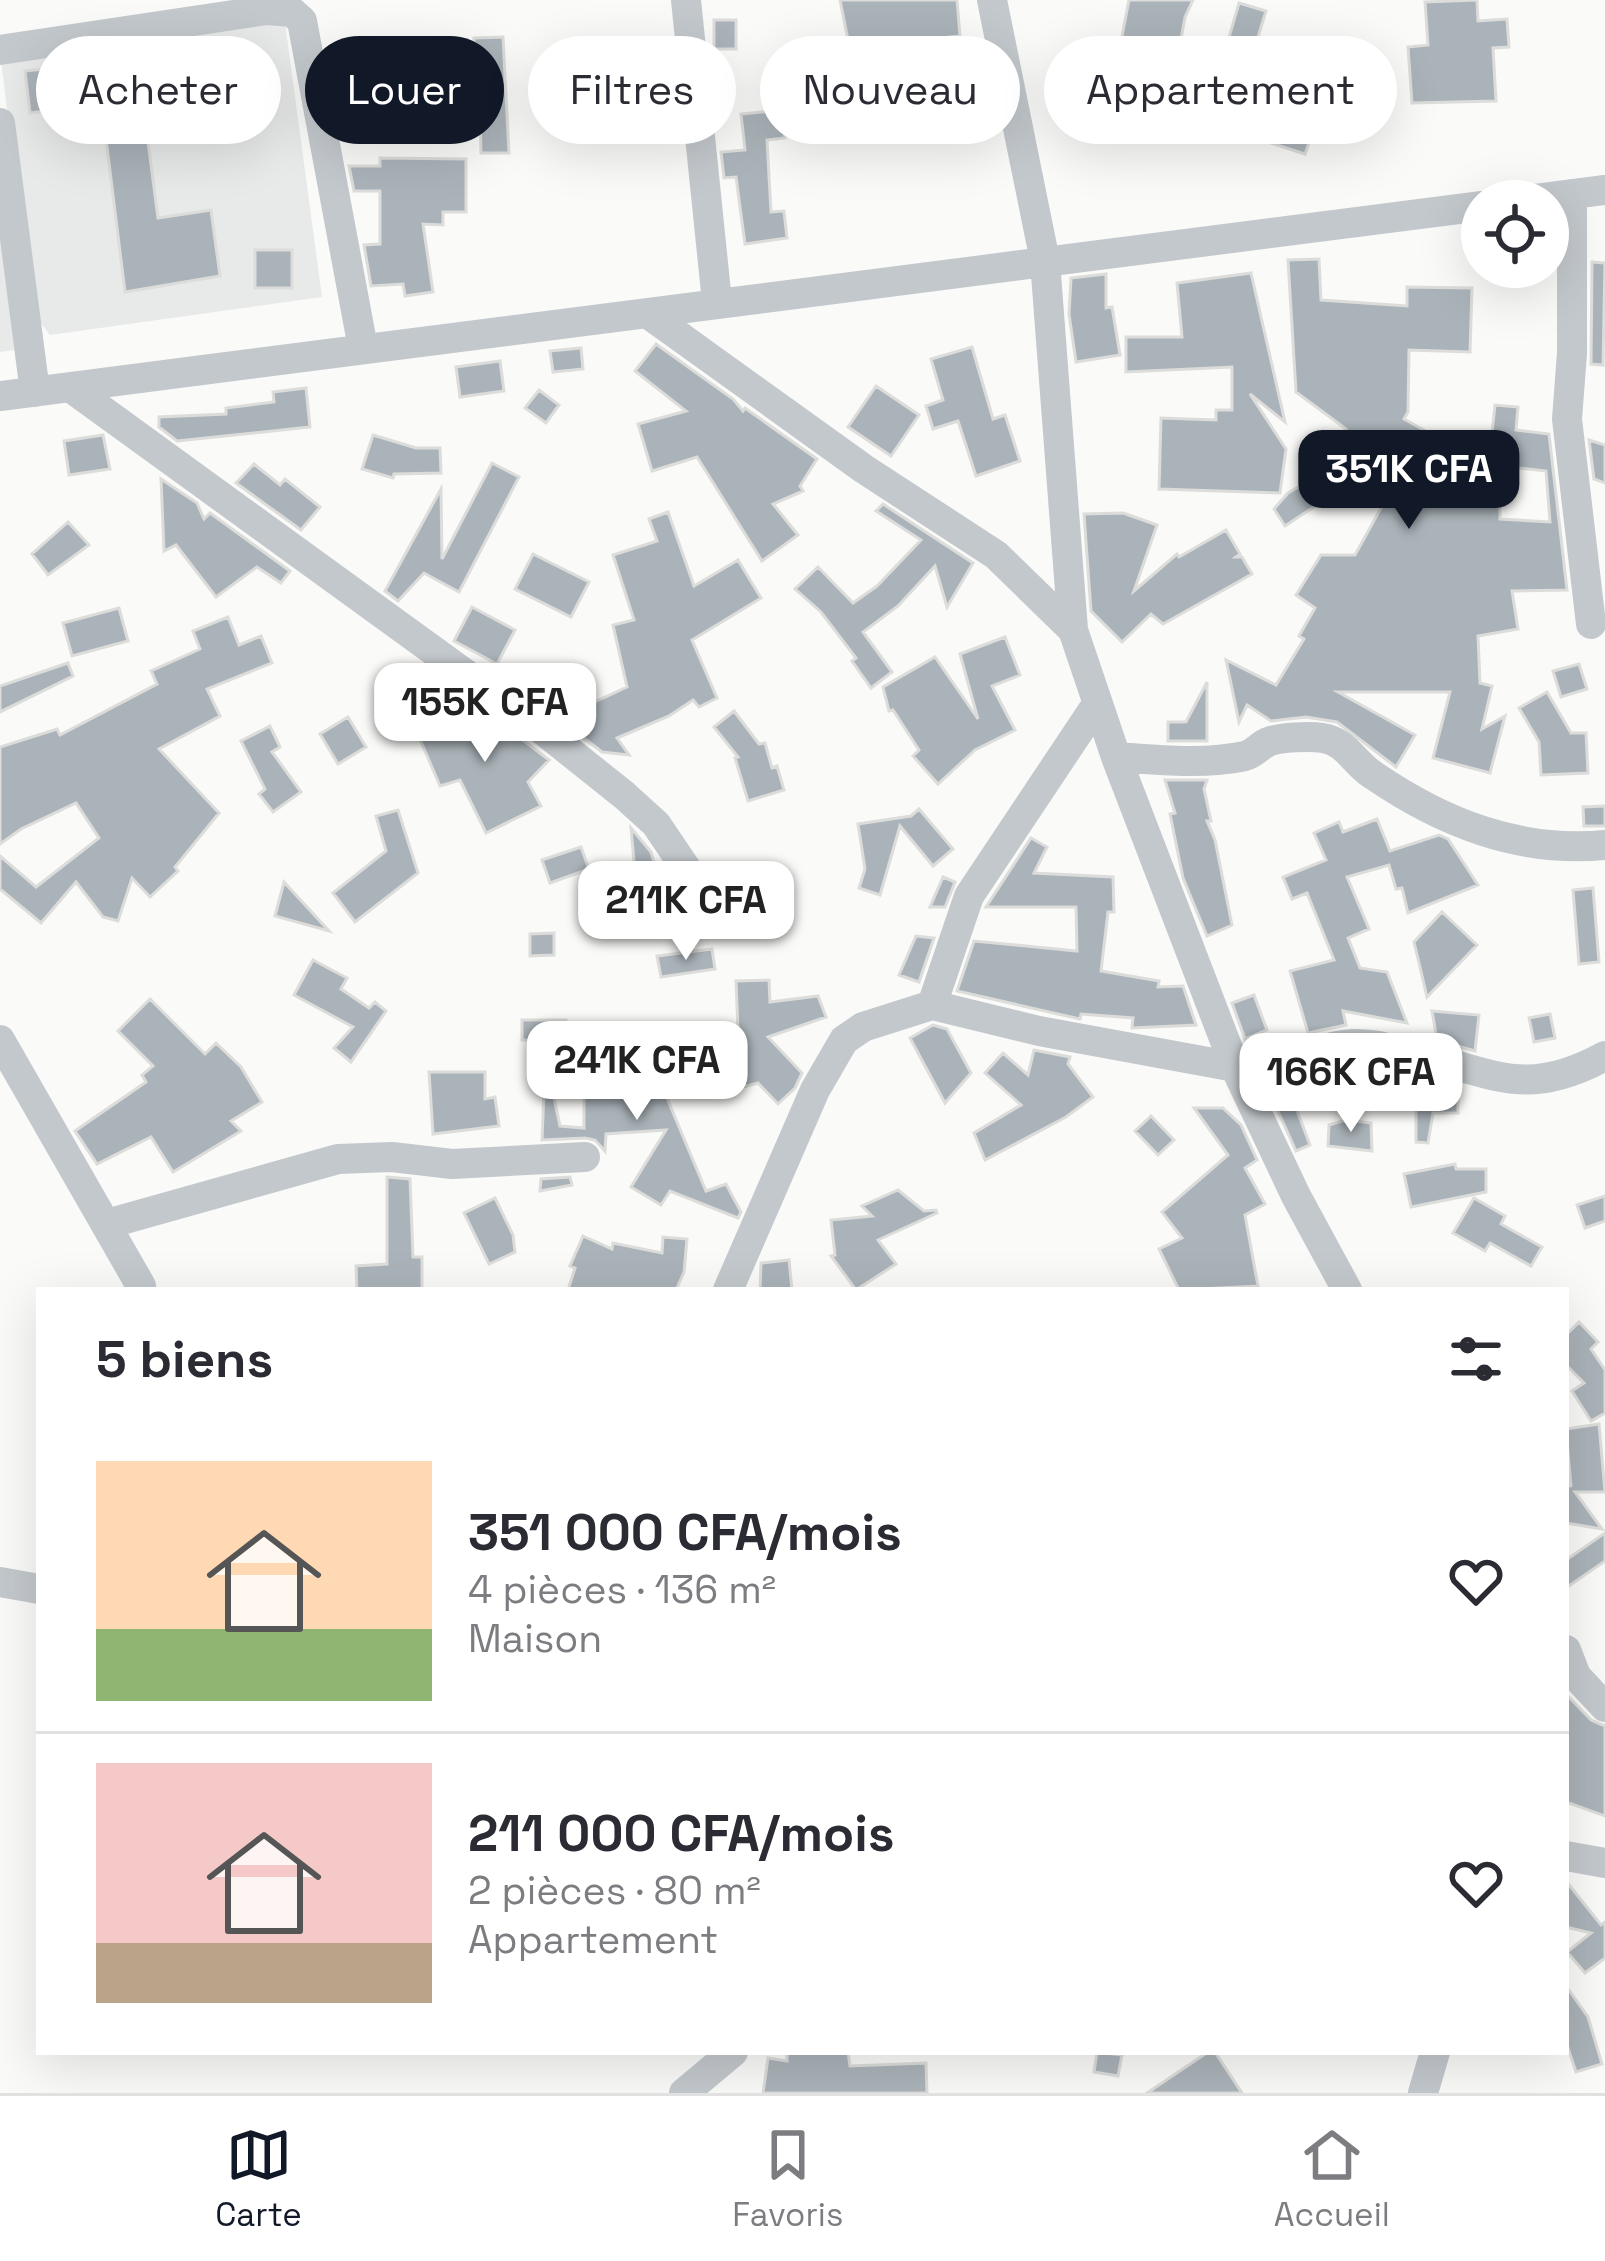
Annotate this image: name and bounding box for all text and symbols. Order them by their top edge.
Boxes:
chip: Acheter [36,36,281,144]
chip: Louer [305,36,504,144]
chip: Filtres [528,36,736,144]
chip: Nouveau [760,36,1020,144]
chip: Appartement [1044,36,1397,144]
map controls [1461,180,1569,288]
button: locate [1461,180,1569,288]
pin: 351K CFA [1285,430,1533,532]
text: 351K CFA [1325,444,1493,493]
pin: 155K CFA [361,663,609,765]
text: 155K CFA [401,677,569,726]
pin: 211K CFA [562,861,810,963]
text: 211K CFA [605,875,767,924]
pin: 241K CFA [513,1021,761,1123]
pin: 166K CFA [1227,1033,1475,1135]
text: 241K CFA [554,1035,720,1084]
text: 166K CFA [1266,1047,1436,1096]
icon: filters [1443,1326,1509,1392]
text: 5 biens [96,1327,273,1392]
text: 351 000 CFA/mois [468,1500,902,1565]
icon: home [192,1509,336,1653]
icon: heart [1443,1548,1509,1614]
text: 4 pièces · 136 m² [468,1565,776,1614]
text: Maison [468,1614,602,1663]
text: 211 000 CFA/mois [468,1801,894,1866]
icon: home [192,1811,336,1955]
icon: heart [1443,1850,1509,1916]
text: 2 pièces · 80 m² [468,1866,761,1915]
text: Appartement [468,1915,718,1964]
tab: Carte [215,2122,302,2236]
tab: Favoris [732,2122,843,2236]
tab: Accueil [1274,2122,1390,2236]

